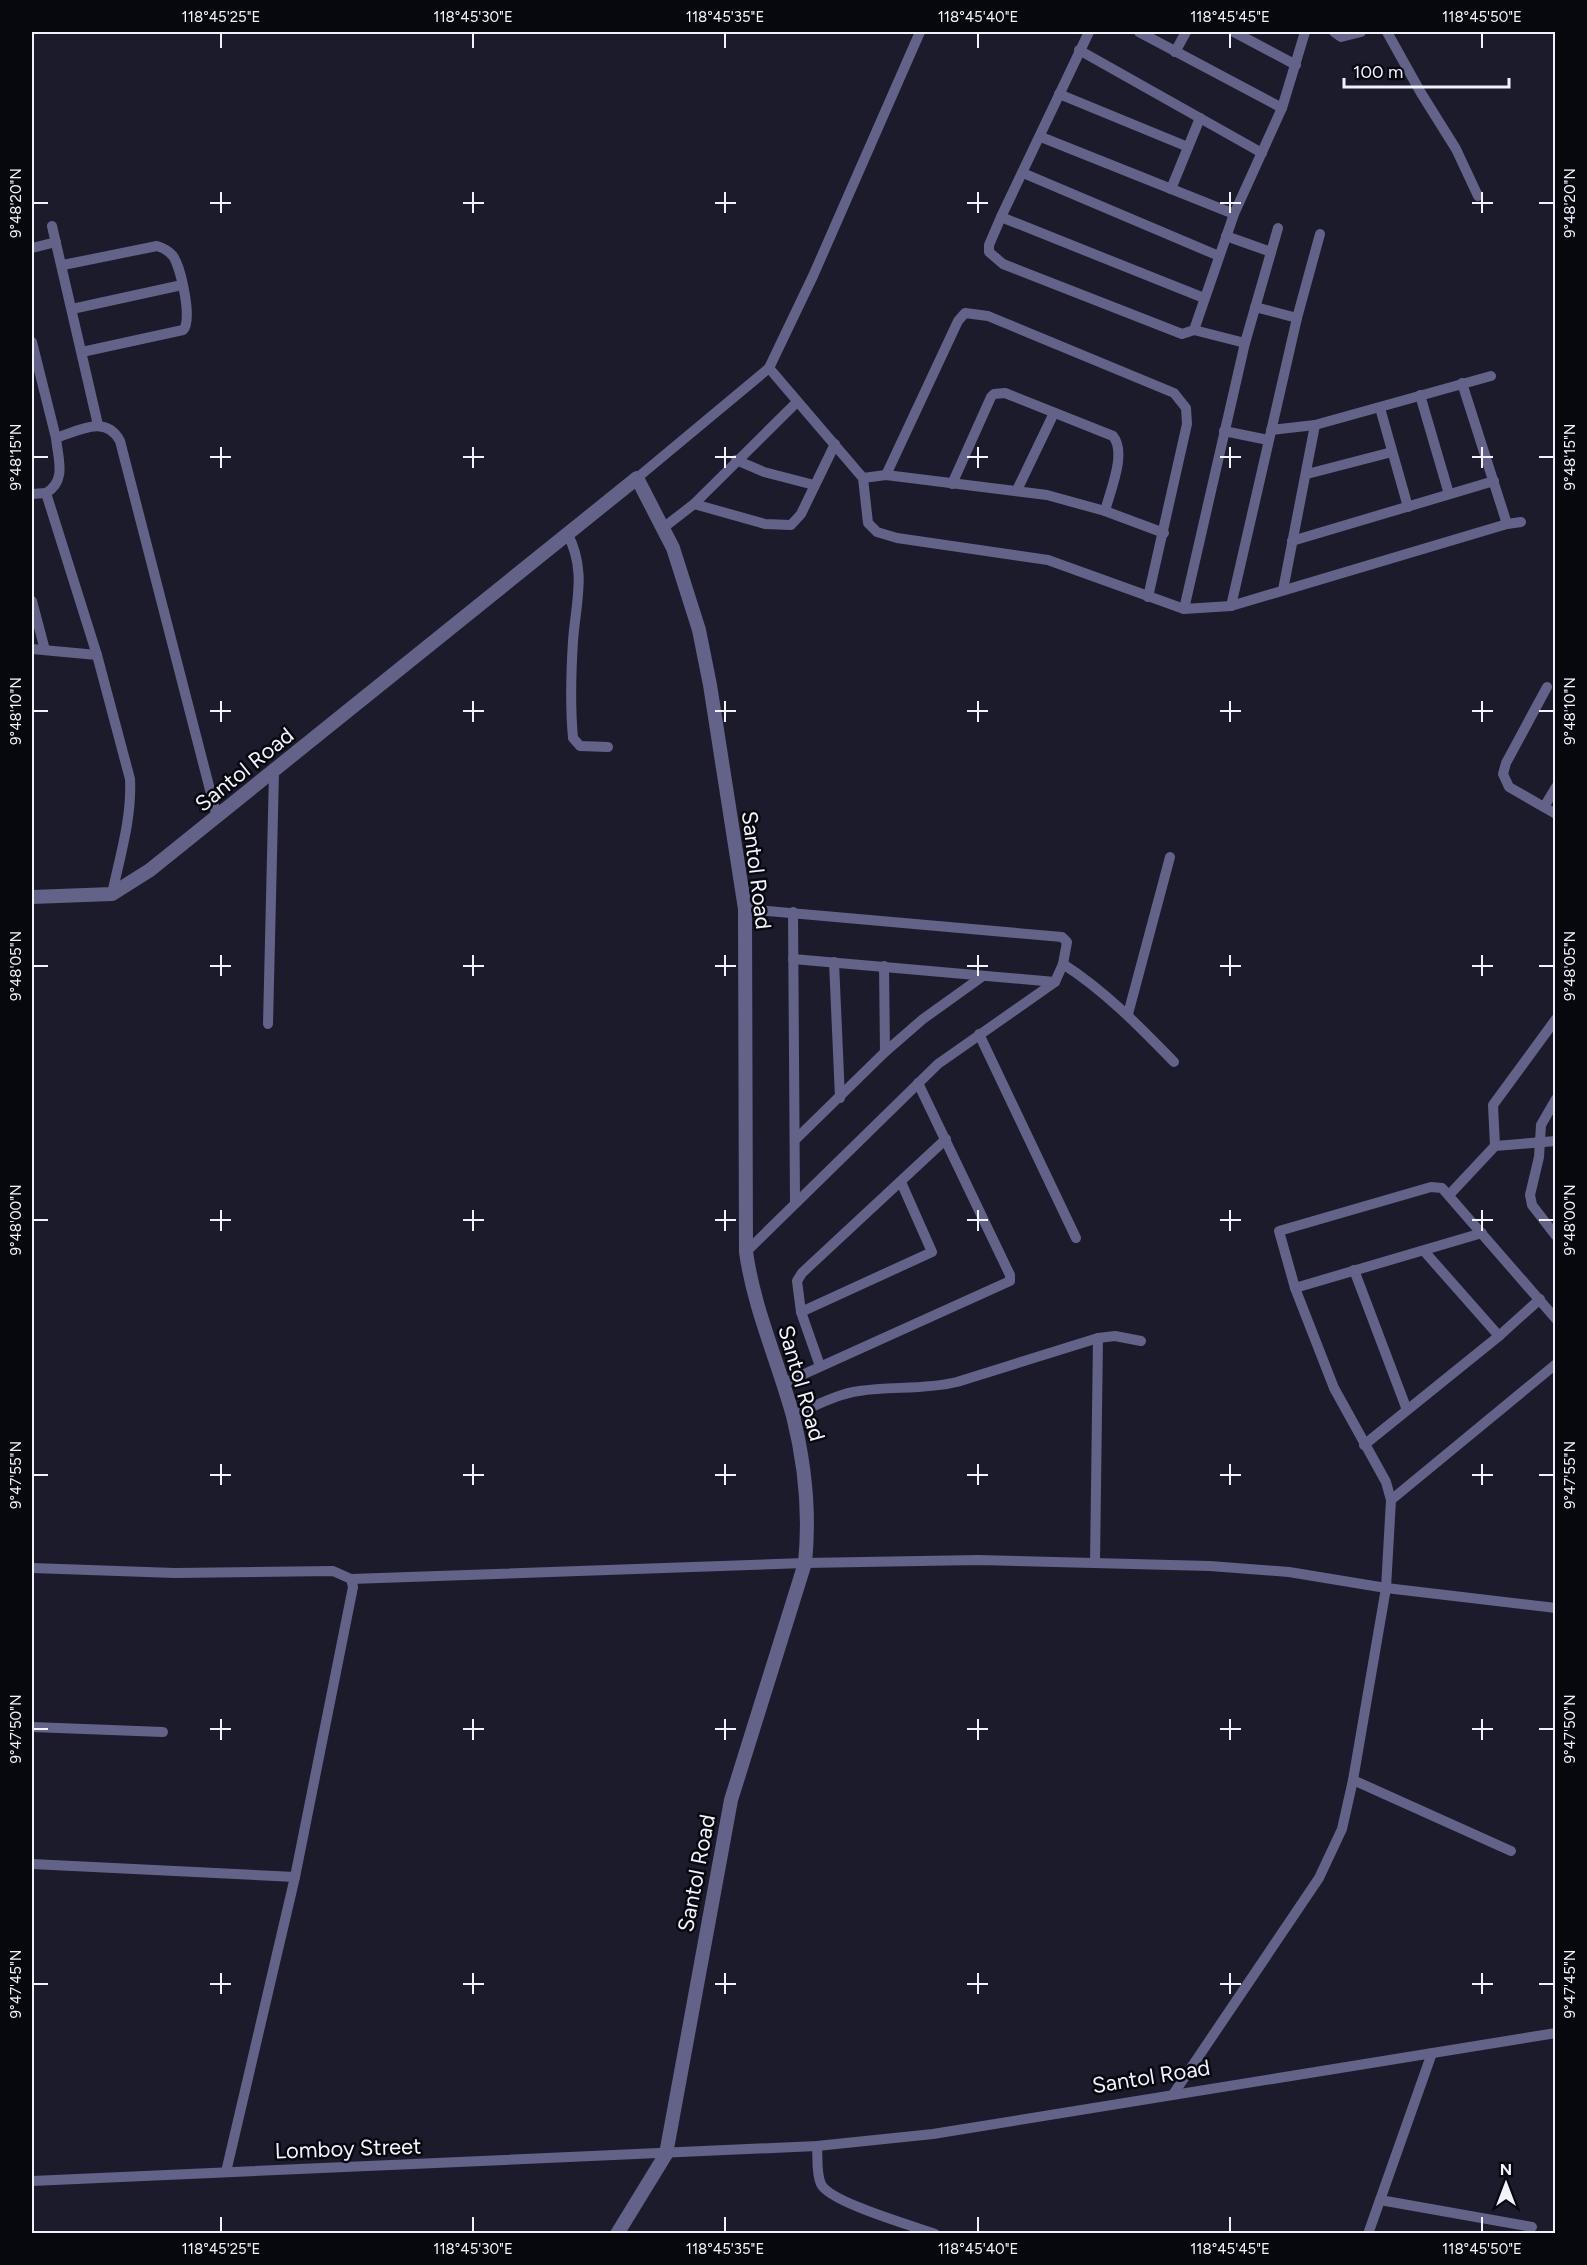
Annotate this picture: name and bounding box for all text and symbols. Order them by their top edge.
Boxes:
text: 118°45'25"E [182,8,260,26]
text: 118°45'30"E [433,8,513,26]
text: 118°45'35"E [686,8,764,26]
text: 118°45'40"E [938,8,1018,26]
text: 118°45'45"E [1190,8,1270,26]
text: 118°45'50"E [1442,8,1522,26]
scale bar [1344,51,1509,89]
text: 100 m [1353,61,1403,83]
text: 9°48'20"N [7,168,25,238]
text: 9°48'20"N [1561,168,1579,238]
text: 9°48'15"N [7,424,25,490]
text: 9°48'15"N [1561,424,1579,490]
text: 9°48'10"N [7,677,25,745]
text: 9°48'10"N [1561,677,1579,745]
street label: Santol Road [190,721,299,817]
street label: Santol Road [736,809,777,931]
text: 9°48'05"N [7,931,25,1001]
text: 9°48'05"N [1561,931,1579,1001]
text: 9°48'00"N [7,1184,25,1256]
text: 9°48'00"N [1561,1184,1579,1256]
street label: Santol Road [772,1322,831,1444]
text: 9°47'55"N [7,1441,25,1509]
text: 9°47'55"N [1561,1441,1579,1509]
text: 9°47'50"N [7,1694,25,1764]
text: 9°47'50"N [1561,1694,1579,1764]
street label: Santol Road [672,1812,721,1934]
text: 9°47'45"N [7,1950,25,2018]
text: 9°47'45"N [1561,1950,1579,2018]
street label: Santol Road [1090,2054,1212,2099]
street label: Lomboy Street [274,2132,422,2165]
north arrow [1476,2154,1536,2214]
text: N [1500,2160,1512,2179]
text: 118°45'25"E [182,2240,260,2258]
text: 118°45'30"E [433,2240,513,2258]
text: 118°45'35"E [686,2240,764,2258]
text: 118°45'40"E [938,2240,1018,2258]
text: 118°45'45"E [1190,2240,1270,2258]
text: 118°45'50"E [1442,2240,1522,2258]

